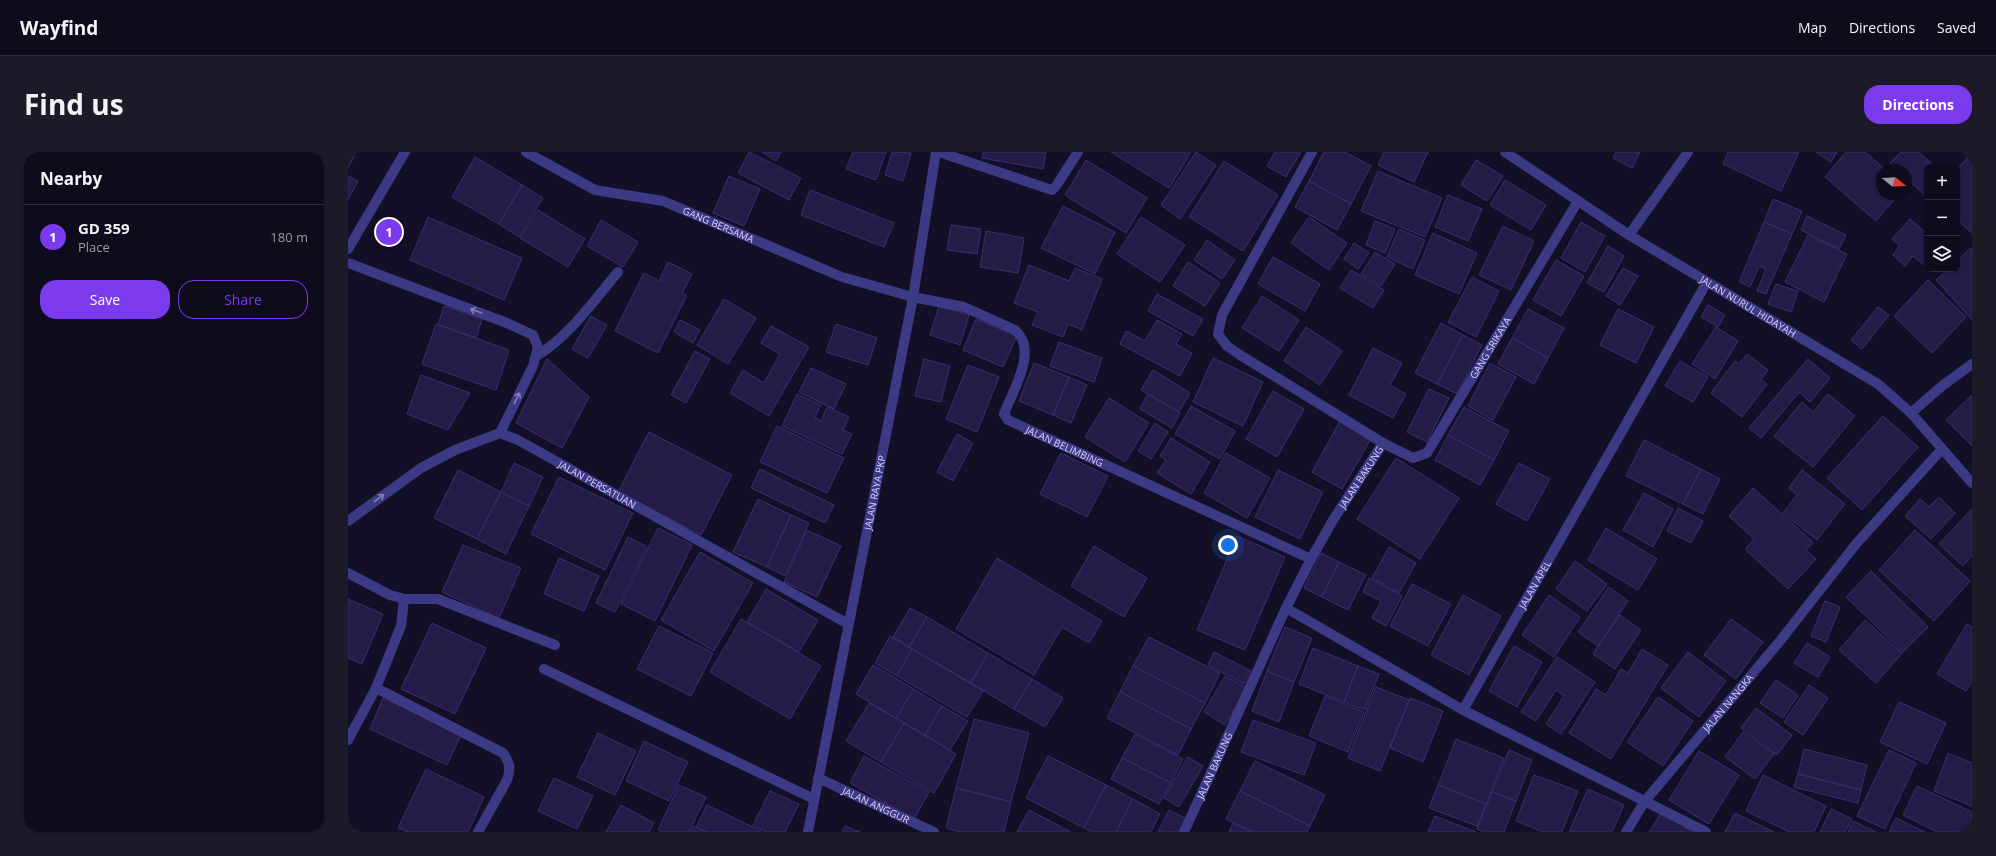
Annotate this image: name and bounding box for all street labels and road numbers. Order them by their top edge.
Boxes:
street label: GANG BERSAMA [681,203,757,246]
street label: JALAN NURUL HIDAYAH [1696,272,1799,340]
street label: GANG SRIKAYA [1466,314,1514,381]
street label: JALAN BELIMBING [1023,422,1106,470]
street label: JALAN BAKUNG [1335,443,1386,512]
street label: JALAN RAYA PKP [860,454,889,532]
street label: JALAN PERSATUAN [555,456,639,512]
street label: JALAN APEL [1515,557,1554,612]
street label: JALAN NANGKA [1699,670,1757,735]
street label: JALAN BAKUNG [1193,730,1235,802]
street label: JALAN ANGGUR [839,783,912,827]

